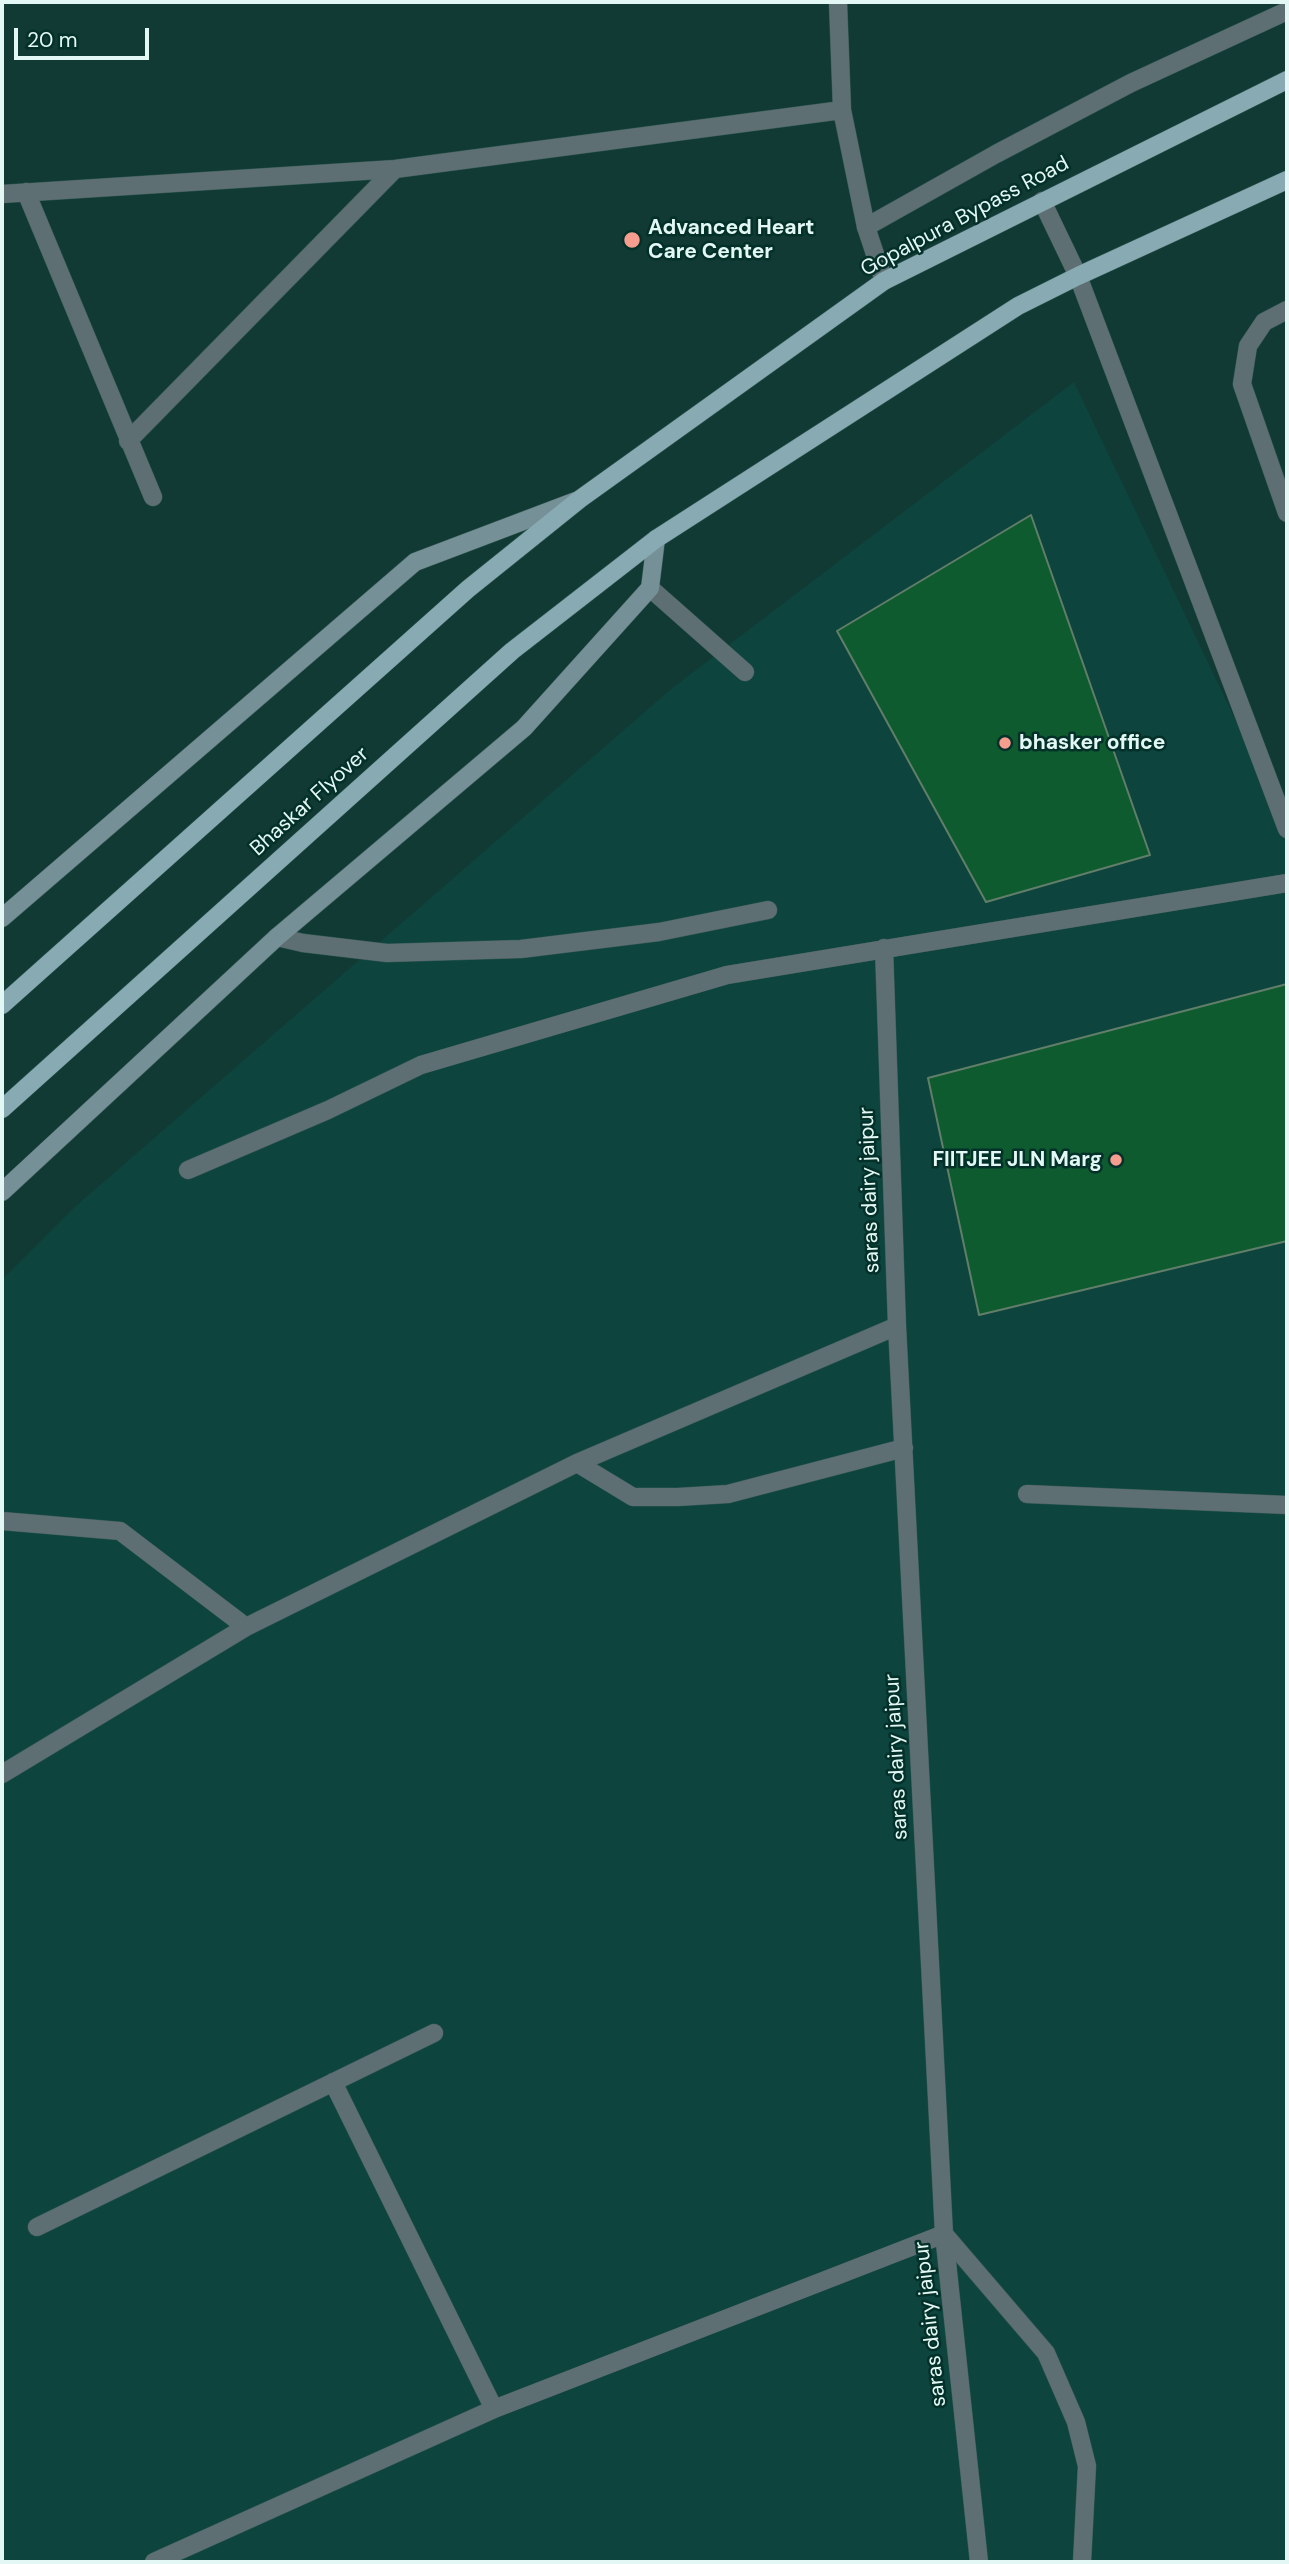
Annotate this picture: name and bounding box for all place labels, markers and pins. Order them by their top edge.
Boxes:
place label: Advanced Heart Care Center [648,215,814,265]
marker: Advanced Heart Care Center [622,230,642,250]
place label: bhasker office [1019,730,1165,756]
marker: bhasker office [997,735,1013,751]
place label: FIITJEE JLN Marg [932,1147,1102,1173]
marker: FIITJEE JLN Marg [1108,1152,1124,1168]

